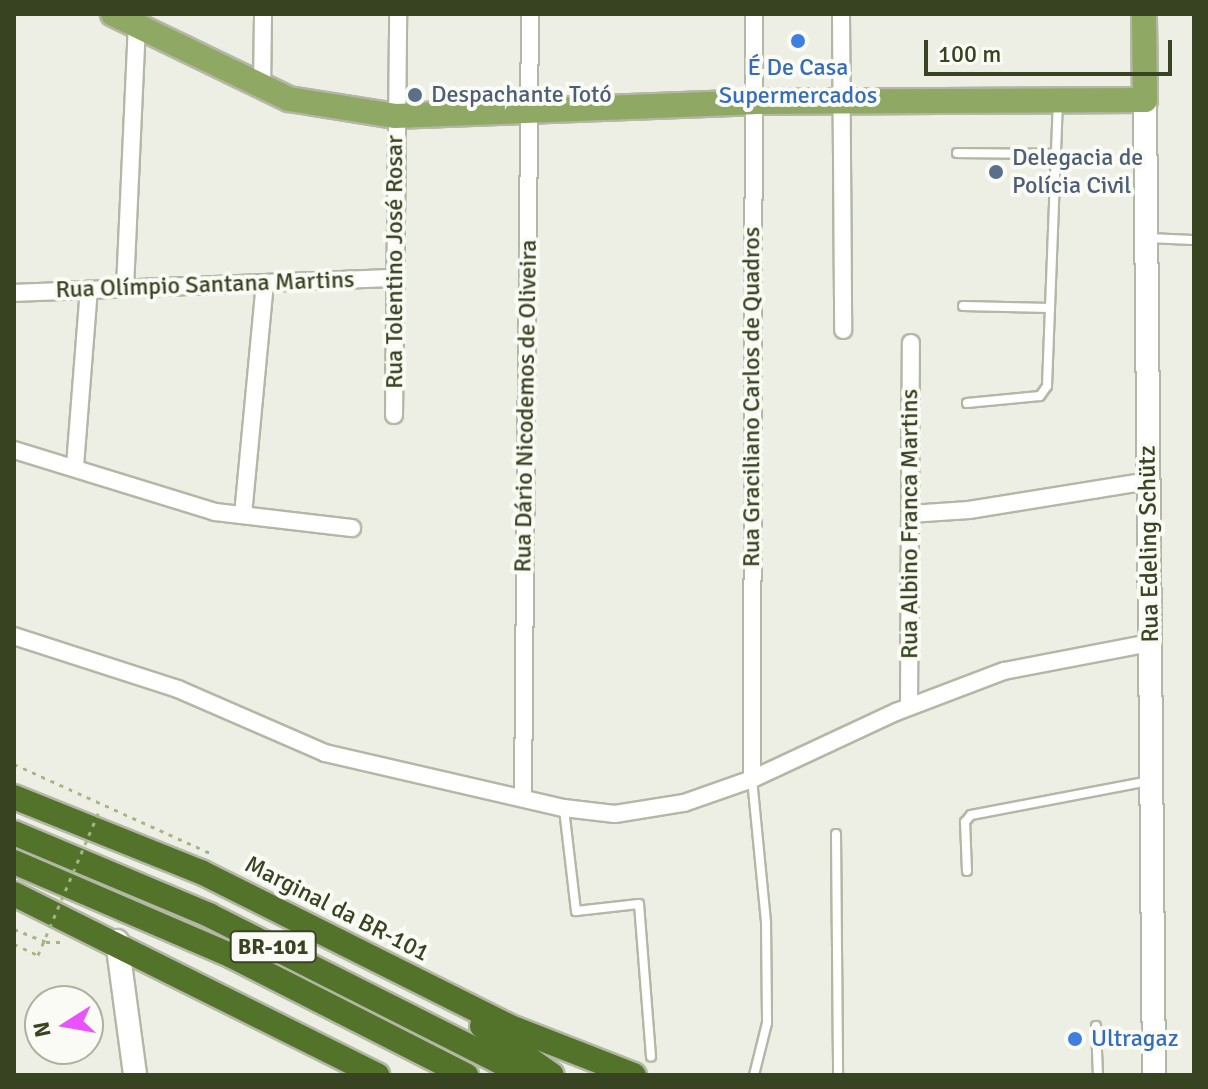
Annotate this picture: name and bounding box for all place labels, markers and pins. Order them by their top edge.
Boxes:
marker: É De Casa Supermercados [789,32,807,50]
place label: É De Casa Supermercados [719,54,877,110]
place label: Despachante Totó [431,81,612,109]
marker: Despachante Totó [406,86,424,104]
place label: Delegacia de Polícia Civil [1012,144,1143,200]
marker: Delegacia de Polícia Civil [987,163,1005,181]
place label: Ultragaz [1091,1025,1178,1053]
marker: Ultragaz [1066,1030,1084,1048]

